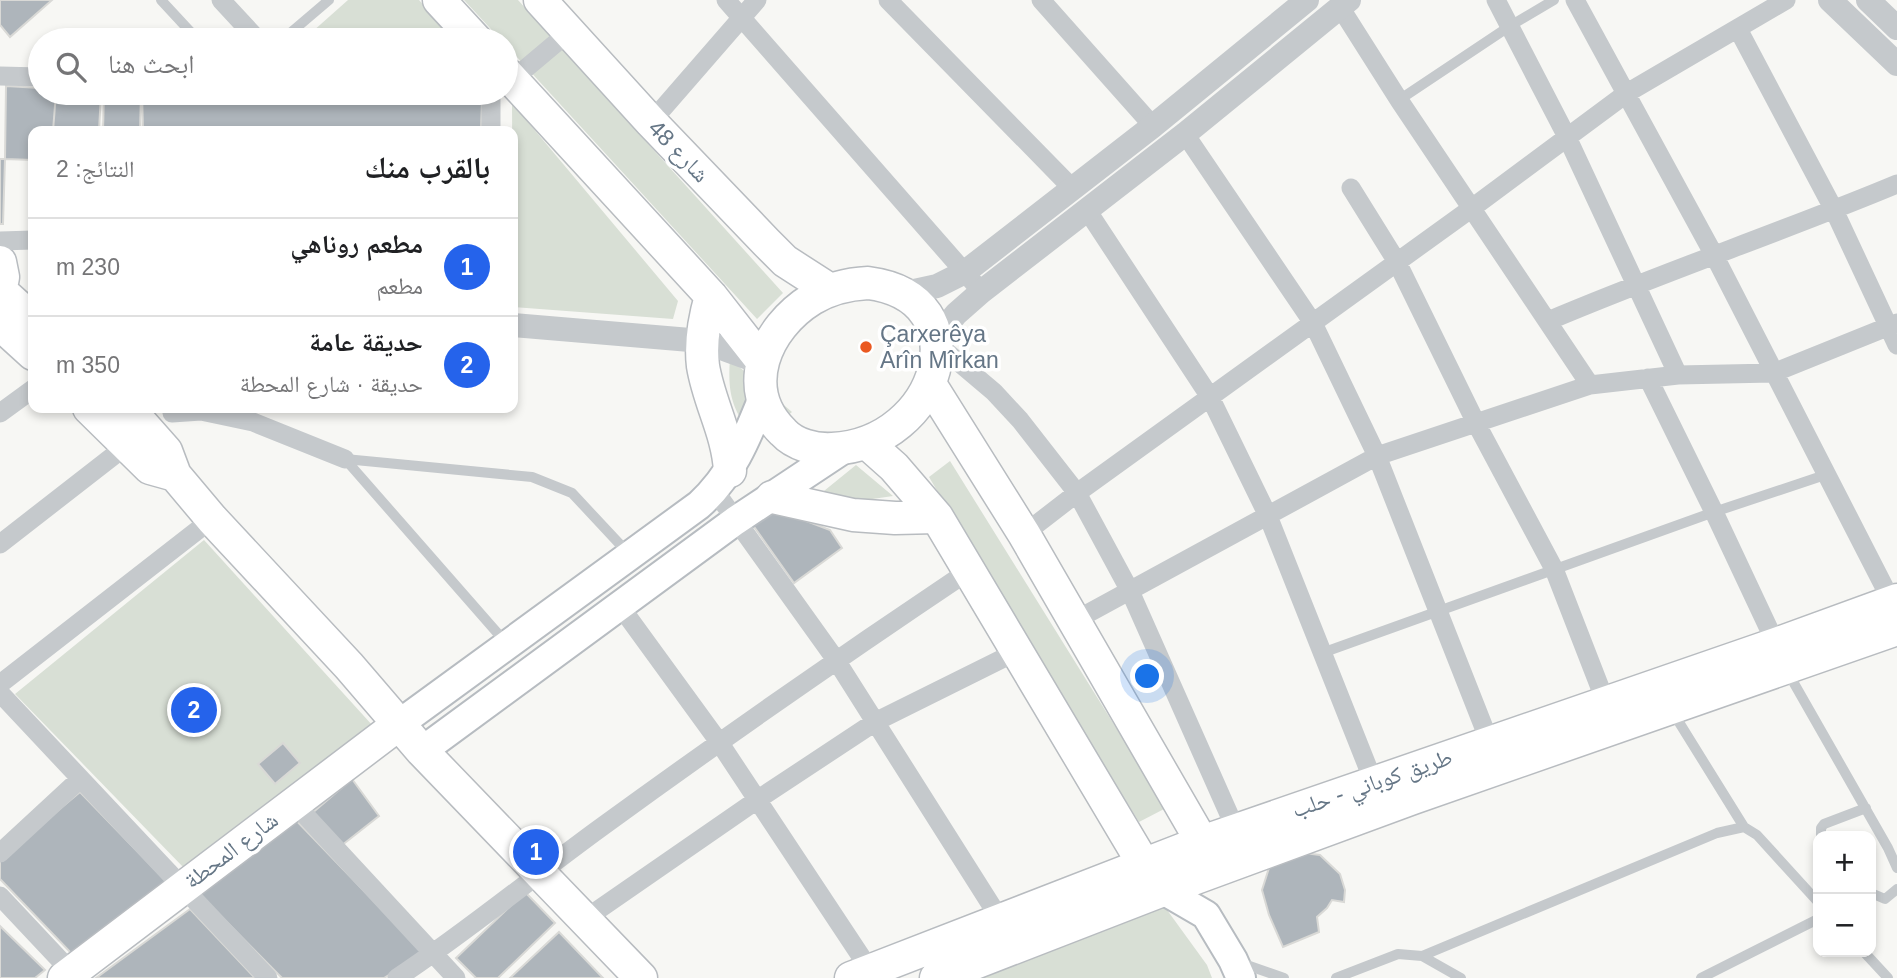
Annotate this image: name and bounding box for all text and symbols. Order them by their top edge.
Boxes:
search box [28,28,518,105]
icon: search [52,48,90,86]
text: ابحث هنا [108,49,195,79]
street label: 48 شارع [642,115,715,189]
text: بالقرب منك [365,151,490,184]
text: النتائج: 2 [56,156,134,182]
text: مطعم روناهي [290,229,423,259]
text: 230 m [56,254,120,280]
text: 1 [461,254,473,280]
text: مطعم [376,273,423,299]
place label: Çarxerêya Arîn Mîrkan [880,321,999,373]
text: حديقة عامة [309,327,423,357]
marker: Çarxerêya Arîn Mîrkan [858,339,874,355]
text: 350 m [56,352,120,378]
text: 2 [461,352,473,378]
text: حديقة · شارع المحطة [240,371,423,397]
your location [1130,659,1164,693]
pin: 2 [171,684,217,736]
street label: طريق كوباني - حلب [1289,743,1457,828]
street label: شارع المحطة [179,806,284,895]
pin: 1 [513,826,559,878]
map controls [1813,831,1876,957]
button: + [1813,831,1876,894]
button: − [1813,894,1876,957]

